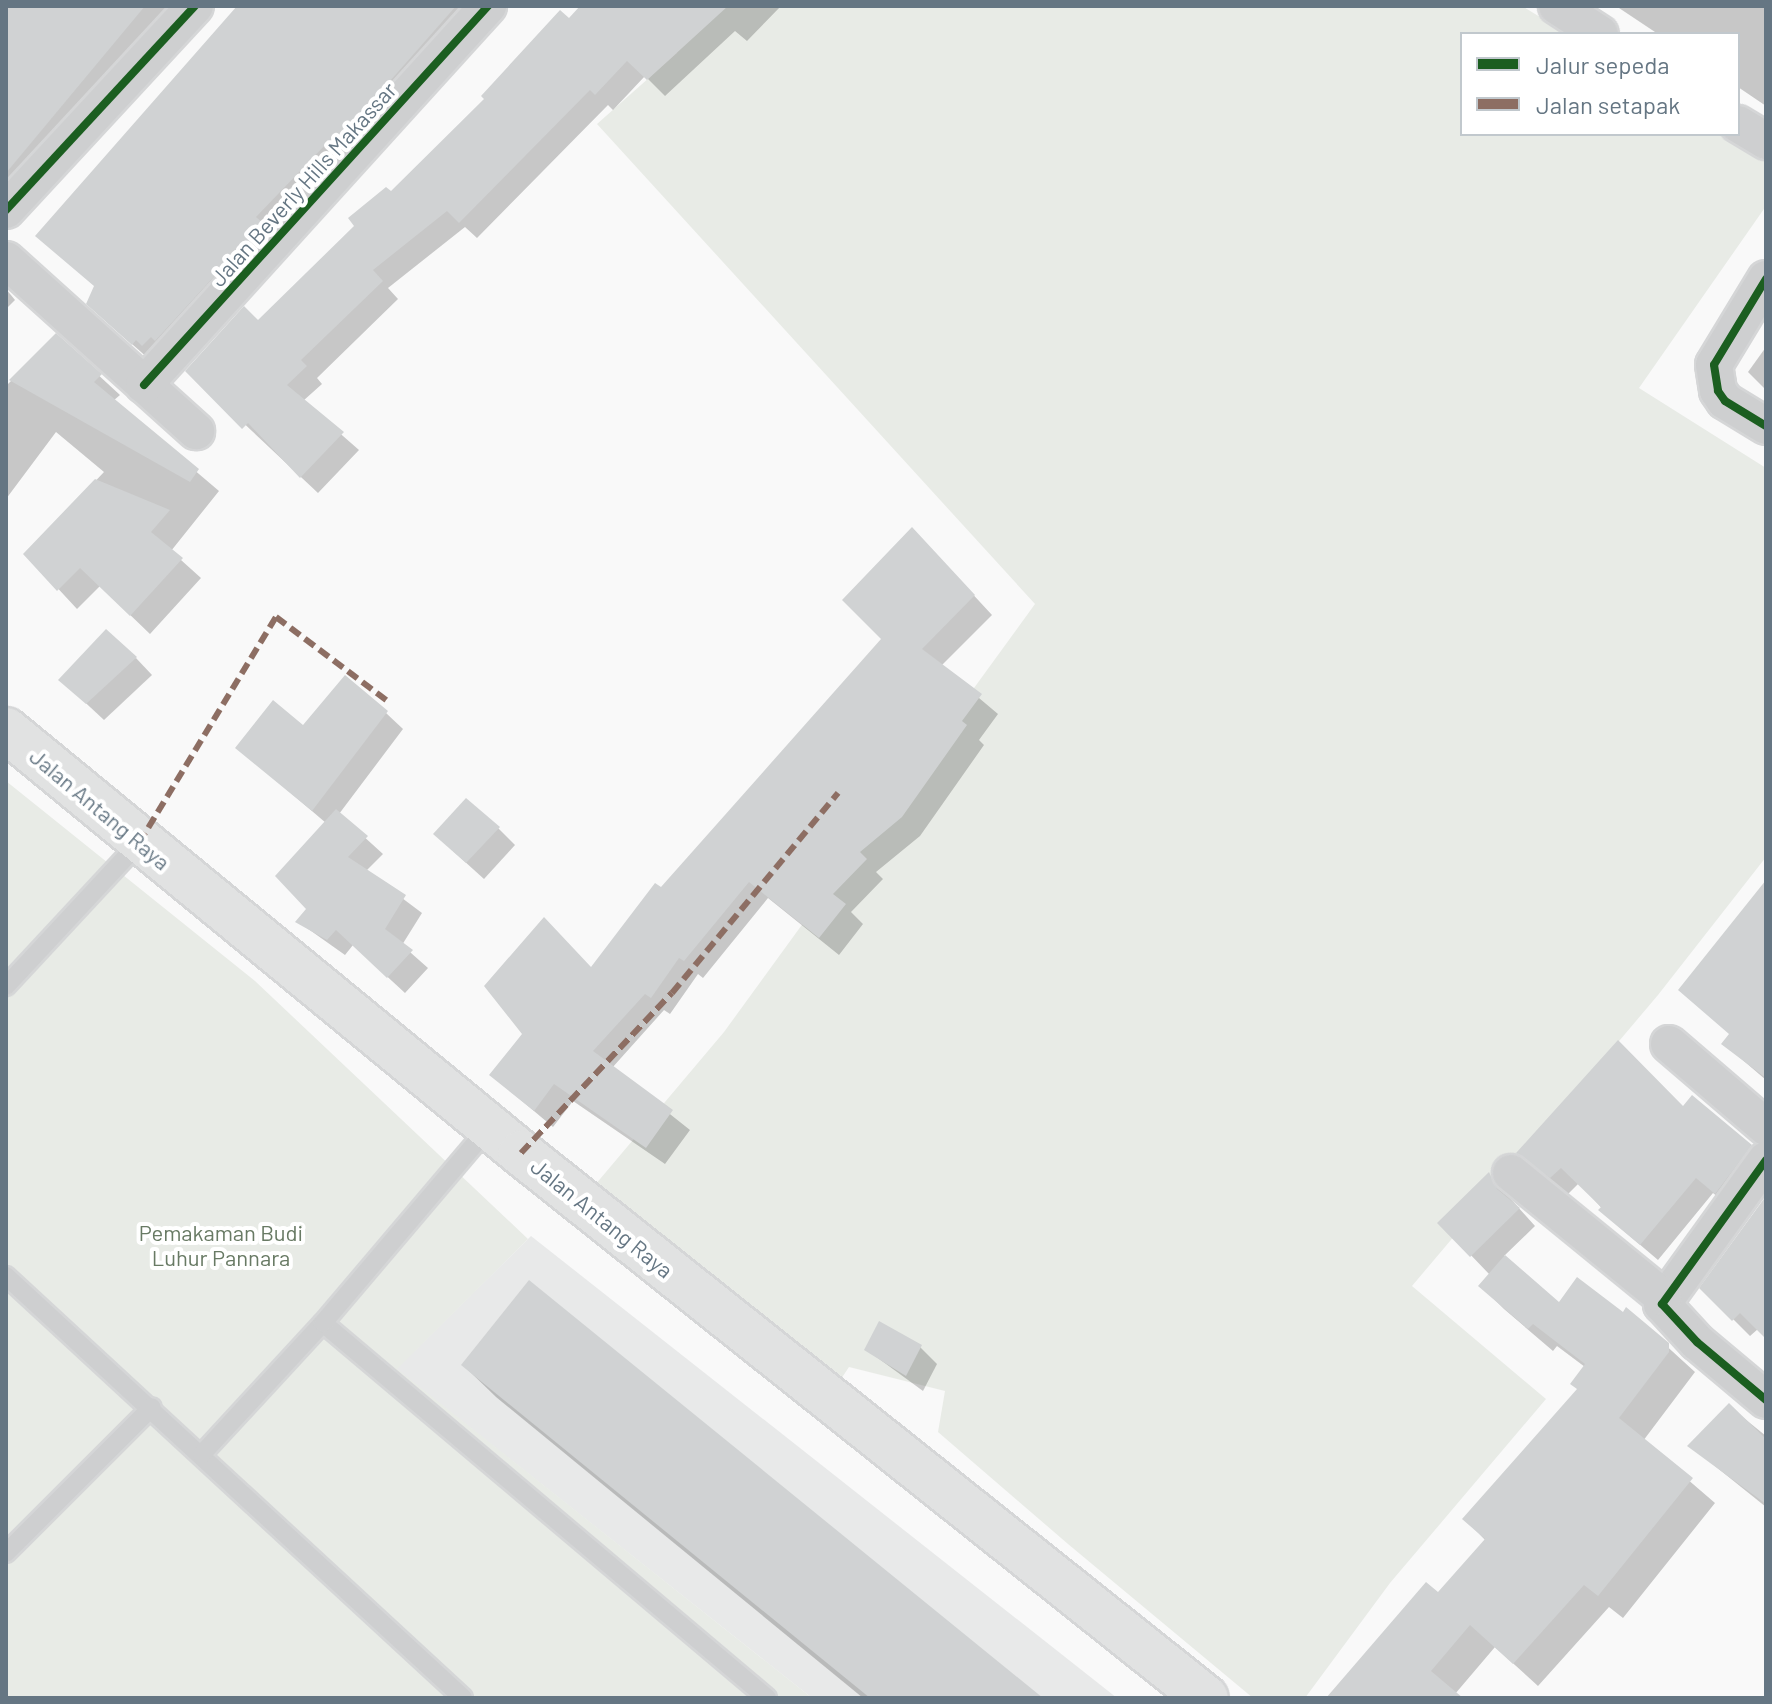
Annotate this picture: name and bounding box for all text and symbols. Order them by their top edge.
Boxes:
legend [1460,32,1740,136]
text: Jalur sepeda [1536,50,1670,79]
street label: Jalan Beverly Hills Makassar [204,77,402,291]
text: Jalan setapak [1536,90,1680,119]
street label: Jalan Antang Raya [25,743,175,875]
street label: Jalan Antang Raya [526,1153,678,1283]
park label: Pemakaman Budi Luhur Pannara [139,1219,303,1270]

